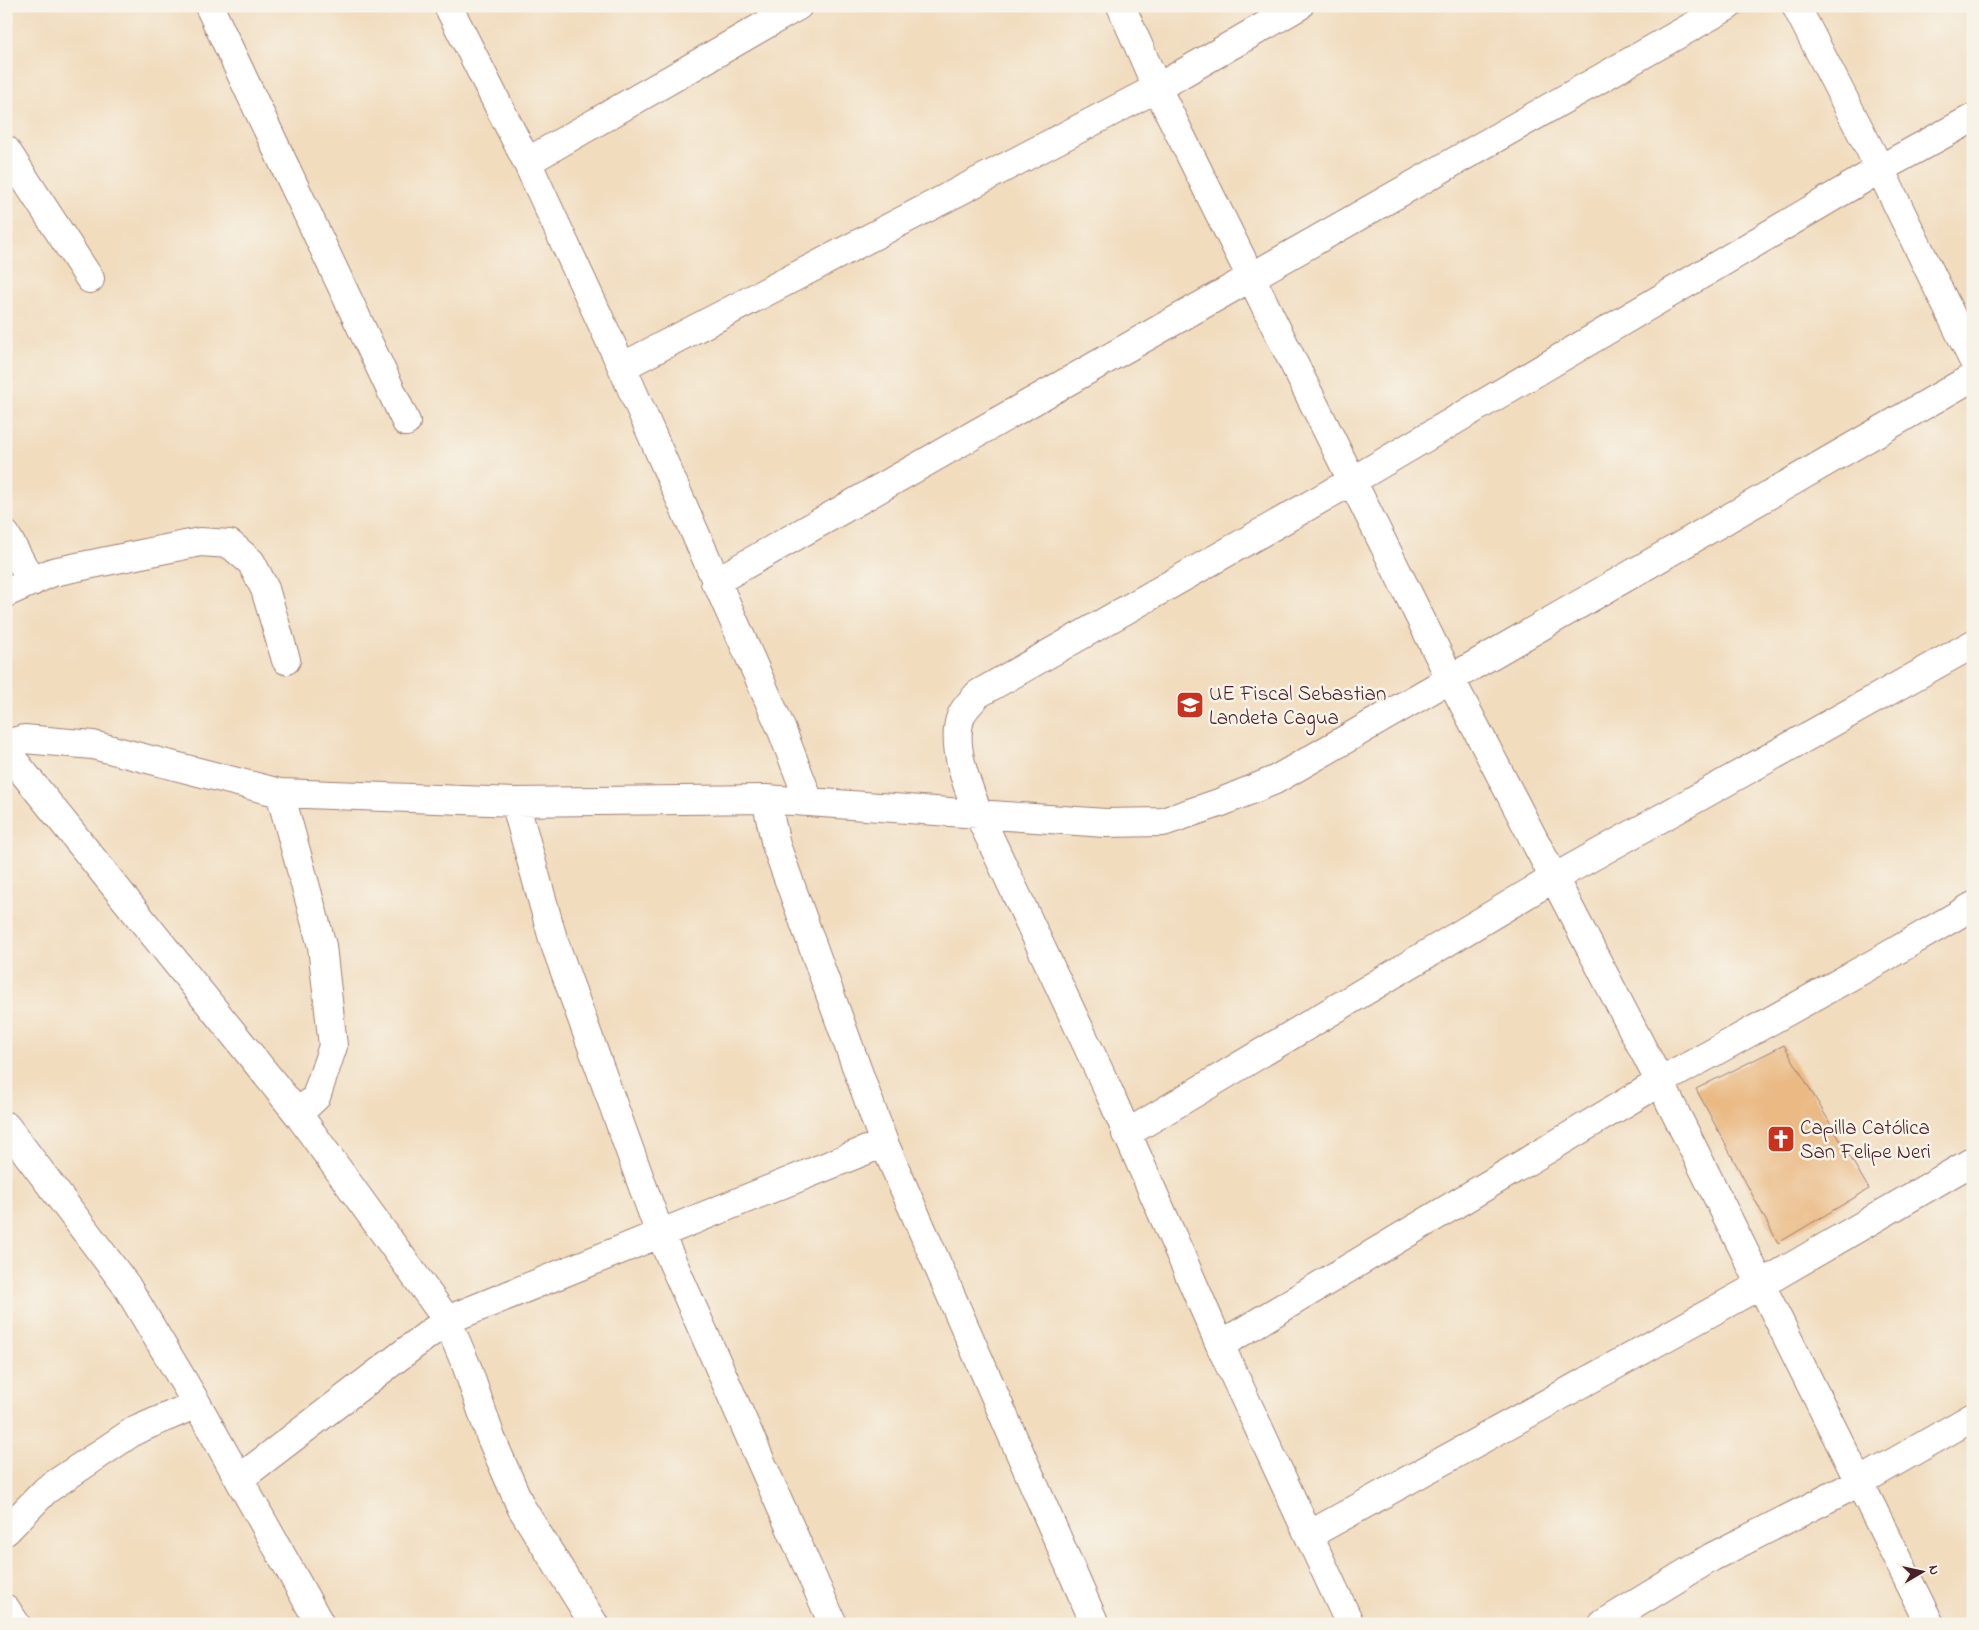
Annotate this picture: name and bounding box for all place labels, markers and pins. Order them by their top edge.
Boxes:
place label: UE Fiscal Sebastian Landeta Cagua [1209,680,1386,736]
school or university icon: UE Fiscal Sebastian Landeta Cagua [1175,690,1205,720]
place label: Capilla Católica San Felipe Neri [1800,1114,1931,1168]
church icon: Capilla Católica San Felipe Neri [1766,1124,1796,1154]

